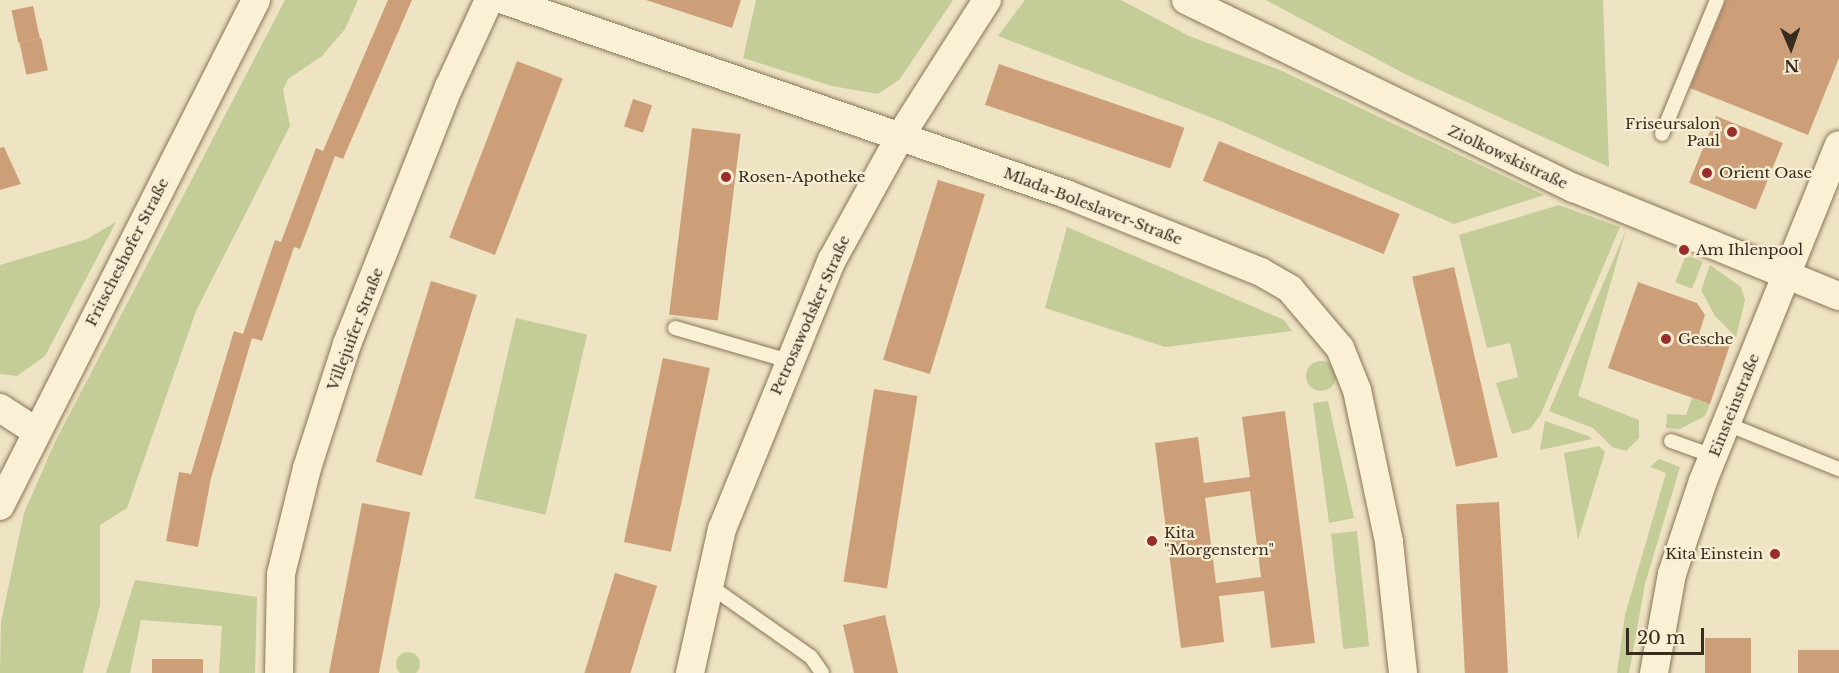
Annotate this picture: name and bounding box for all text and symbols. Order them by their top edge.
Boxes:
north arrow [1761,18,1821,78]
text: N [1784,56,1800,76]
place label: Friseursalon Paul [1625,114,1720,149]
street label: Ziolkowskistraße [1445,121,1571,193]
marker: Friseursalon Paul [1725,125,1739,139]
street label: Mlada-Boleslaver-Straße [1001,164,1185,248]
place label: Orient Oase [1719,164,1812,182]
marker: Orient Oase [1700,166,1714,180]
place label: Rosen-Apotheke [738,168,865,186]
marker: Rosen-Apotheke [719,170,733,184]
street label: Fritscheshofer Straße [82,175,172,329]
street label: Petrosawodsker Straße [767,232,853,398]
place label: Am Ihlenpool [1696,241,1803,259]
marker: Am Ihlenpool [1677,243,1691,257]
street label: Villejuifer Straße [323,265,387,393]
place label: Gesche [1678,330,1733,348]
marker: Gesche [1659,332,1673,346]
street label: Einsteinstraße [1705,351,1763,459]
place label: Kita "Morgenstern" [1164,523,1274,558]
marker: Kita "Morgenstern" [1145,534,1159,548]
place label: Kita Einstein [1665,545,1763,563]
marker: Kita Einstein [1768,547,1782,561]
scale bar [1629,616,1707,654]
text: 20 m [1637,627,1685,649]

